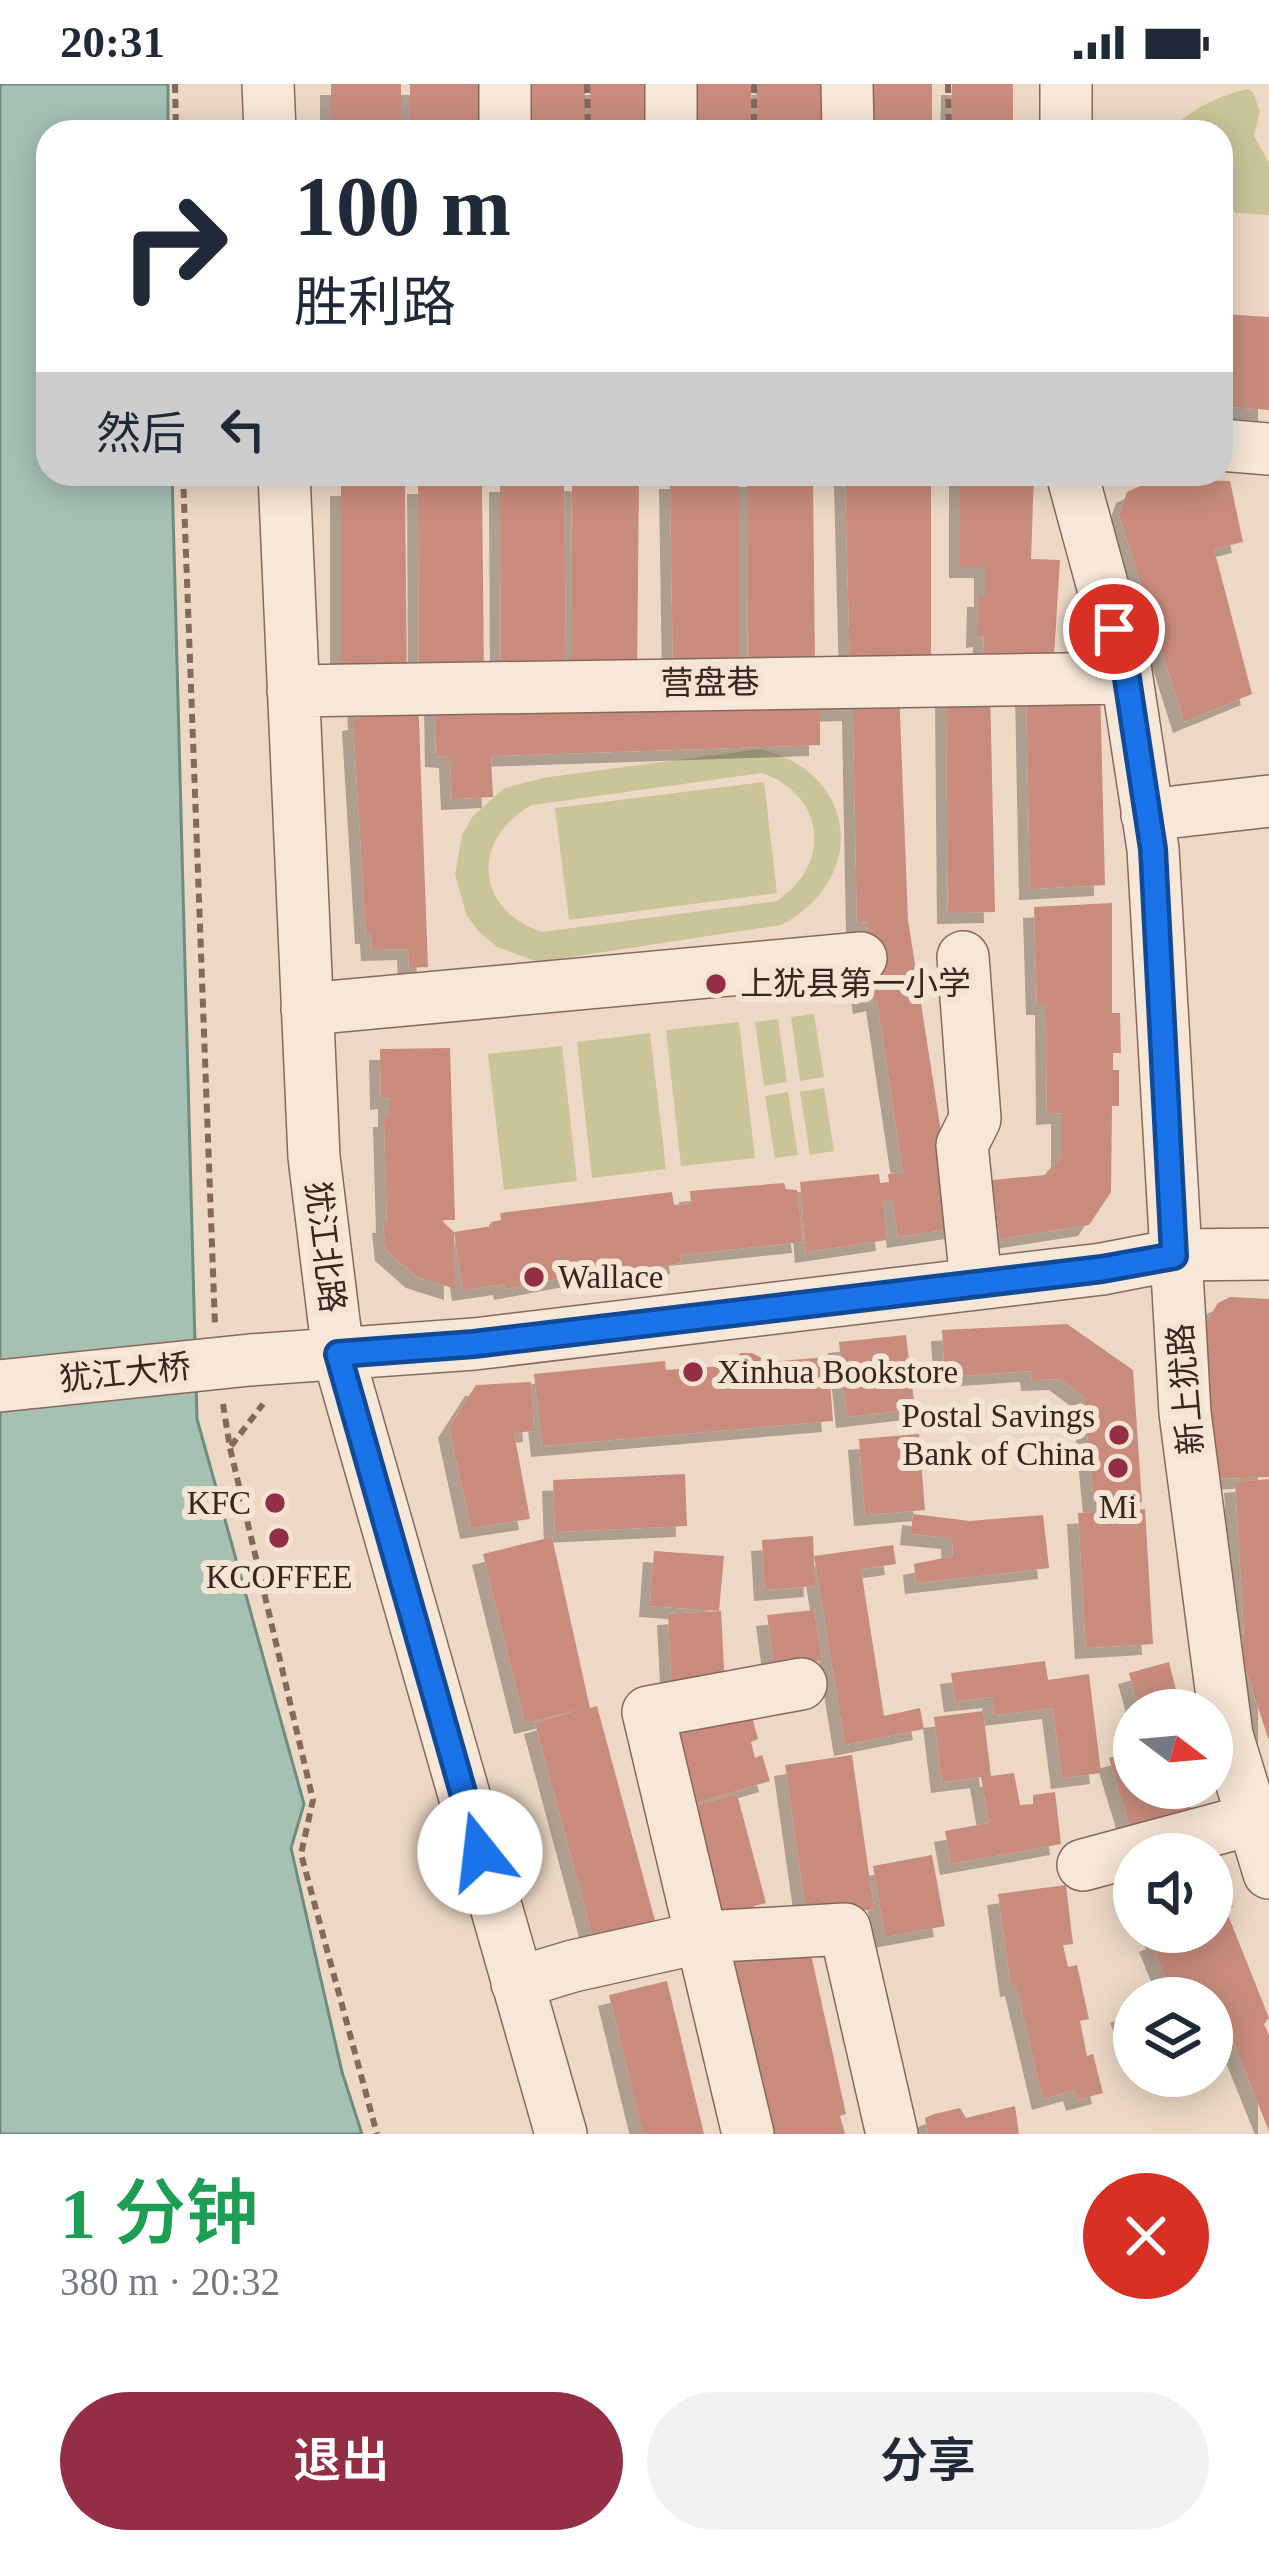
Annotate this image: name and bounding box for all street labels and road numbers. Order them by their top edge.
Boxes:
street label: 营盘巷 [660,664,760,702]
street label: 犹江北路 [299,1179,351,1315]
street label: 新上犹路 [1162,1322,1210,1456]
street label: 犹江大桥 [57,1348,193,1398]

